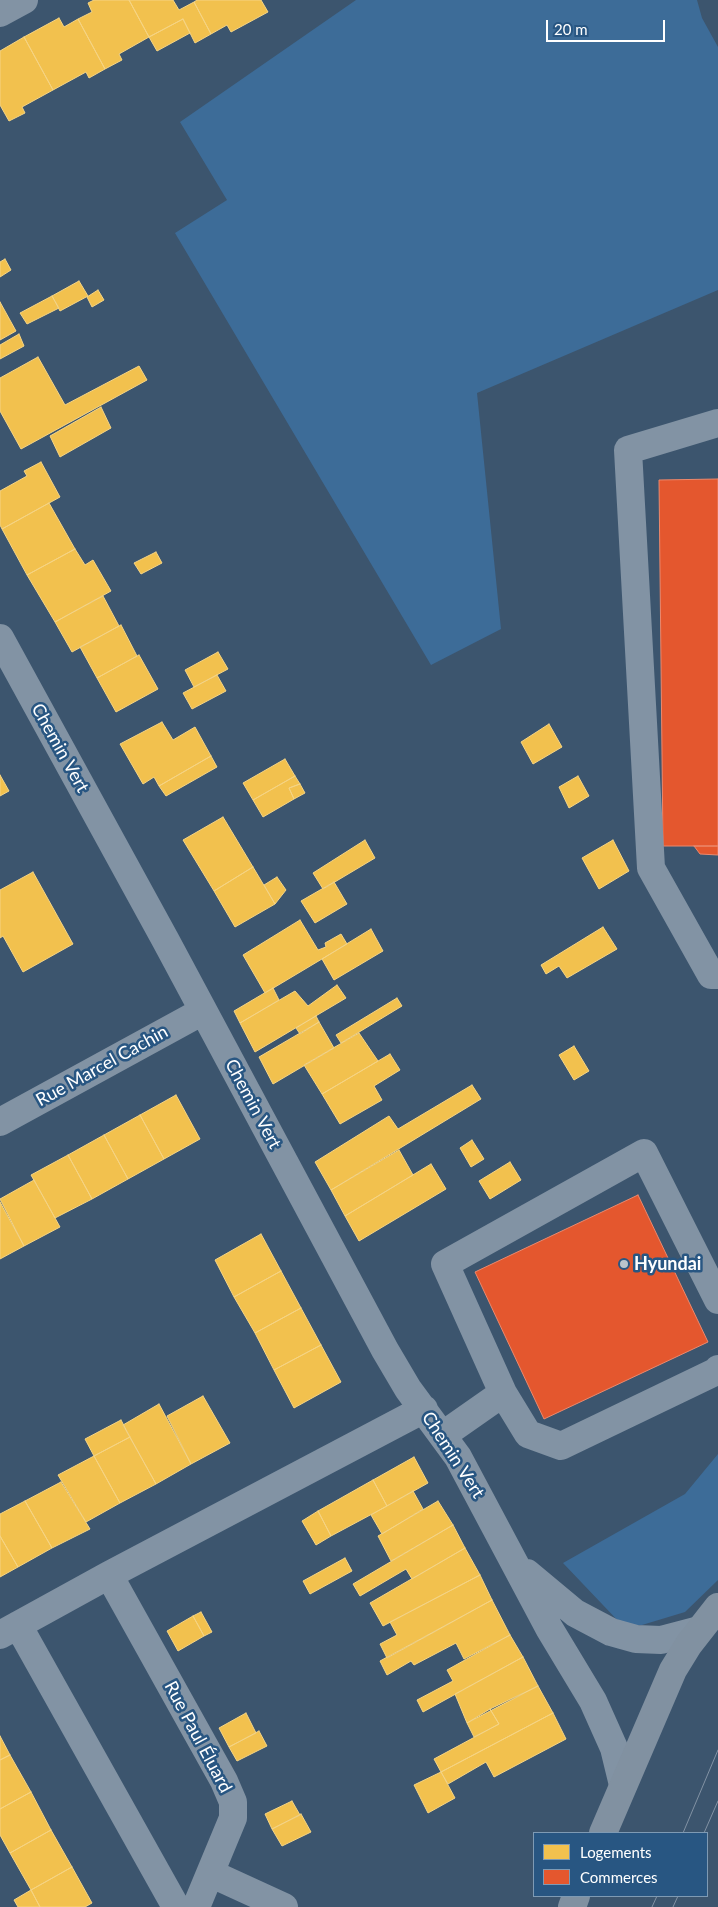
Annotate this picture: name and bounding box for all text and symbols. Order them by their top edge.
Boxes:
scale bar [548,10,667,42]
text: 20 m [554,20,588,38]
street label: Chemin Vert [27,700,93,796]
street label: Rue Marcel Cachin [32,1021,172,1111]
street label: Chemin Vert [220,1055,286,1153]
place label: Hyundai [634,1253,701,1275]
marker: Hyundai [618,1258,630,1270]
street label: Chemin Vert [417,1408,489,1502]
street label: Rue Paul Éluard [160,1678,236,1796]
legend [533,1832,708,1897]
text: Logements [580,1843,652,1861]
text: Commerces [580,1868,658,1886]

